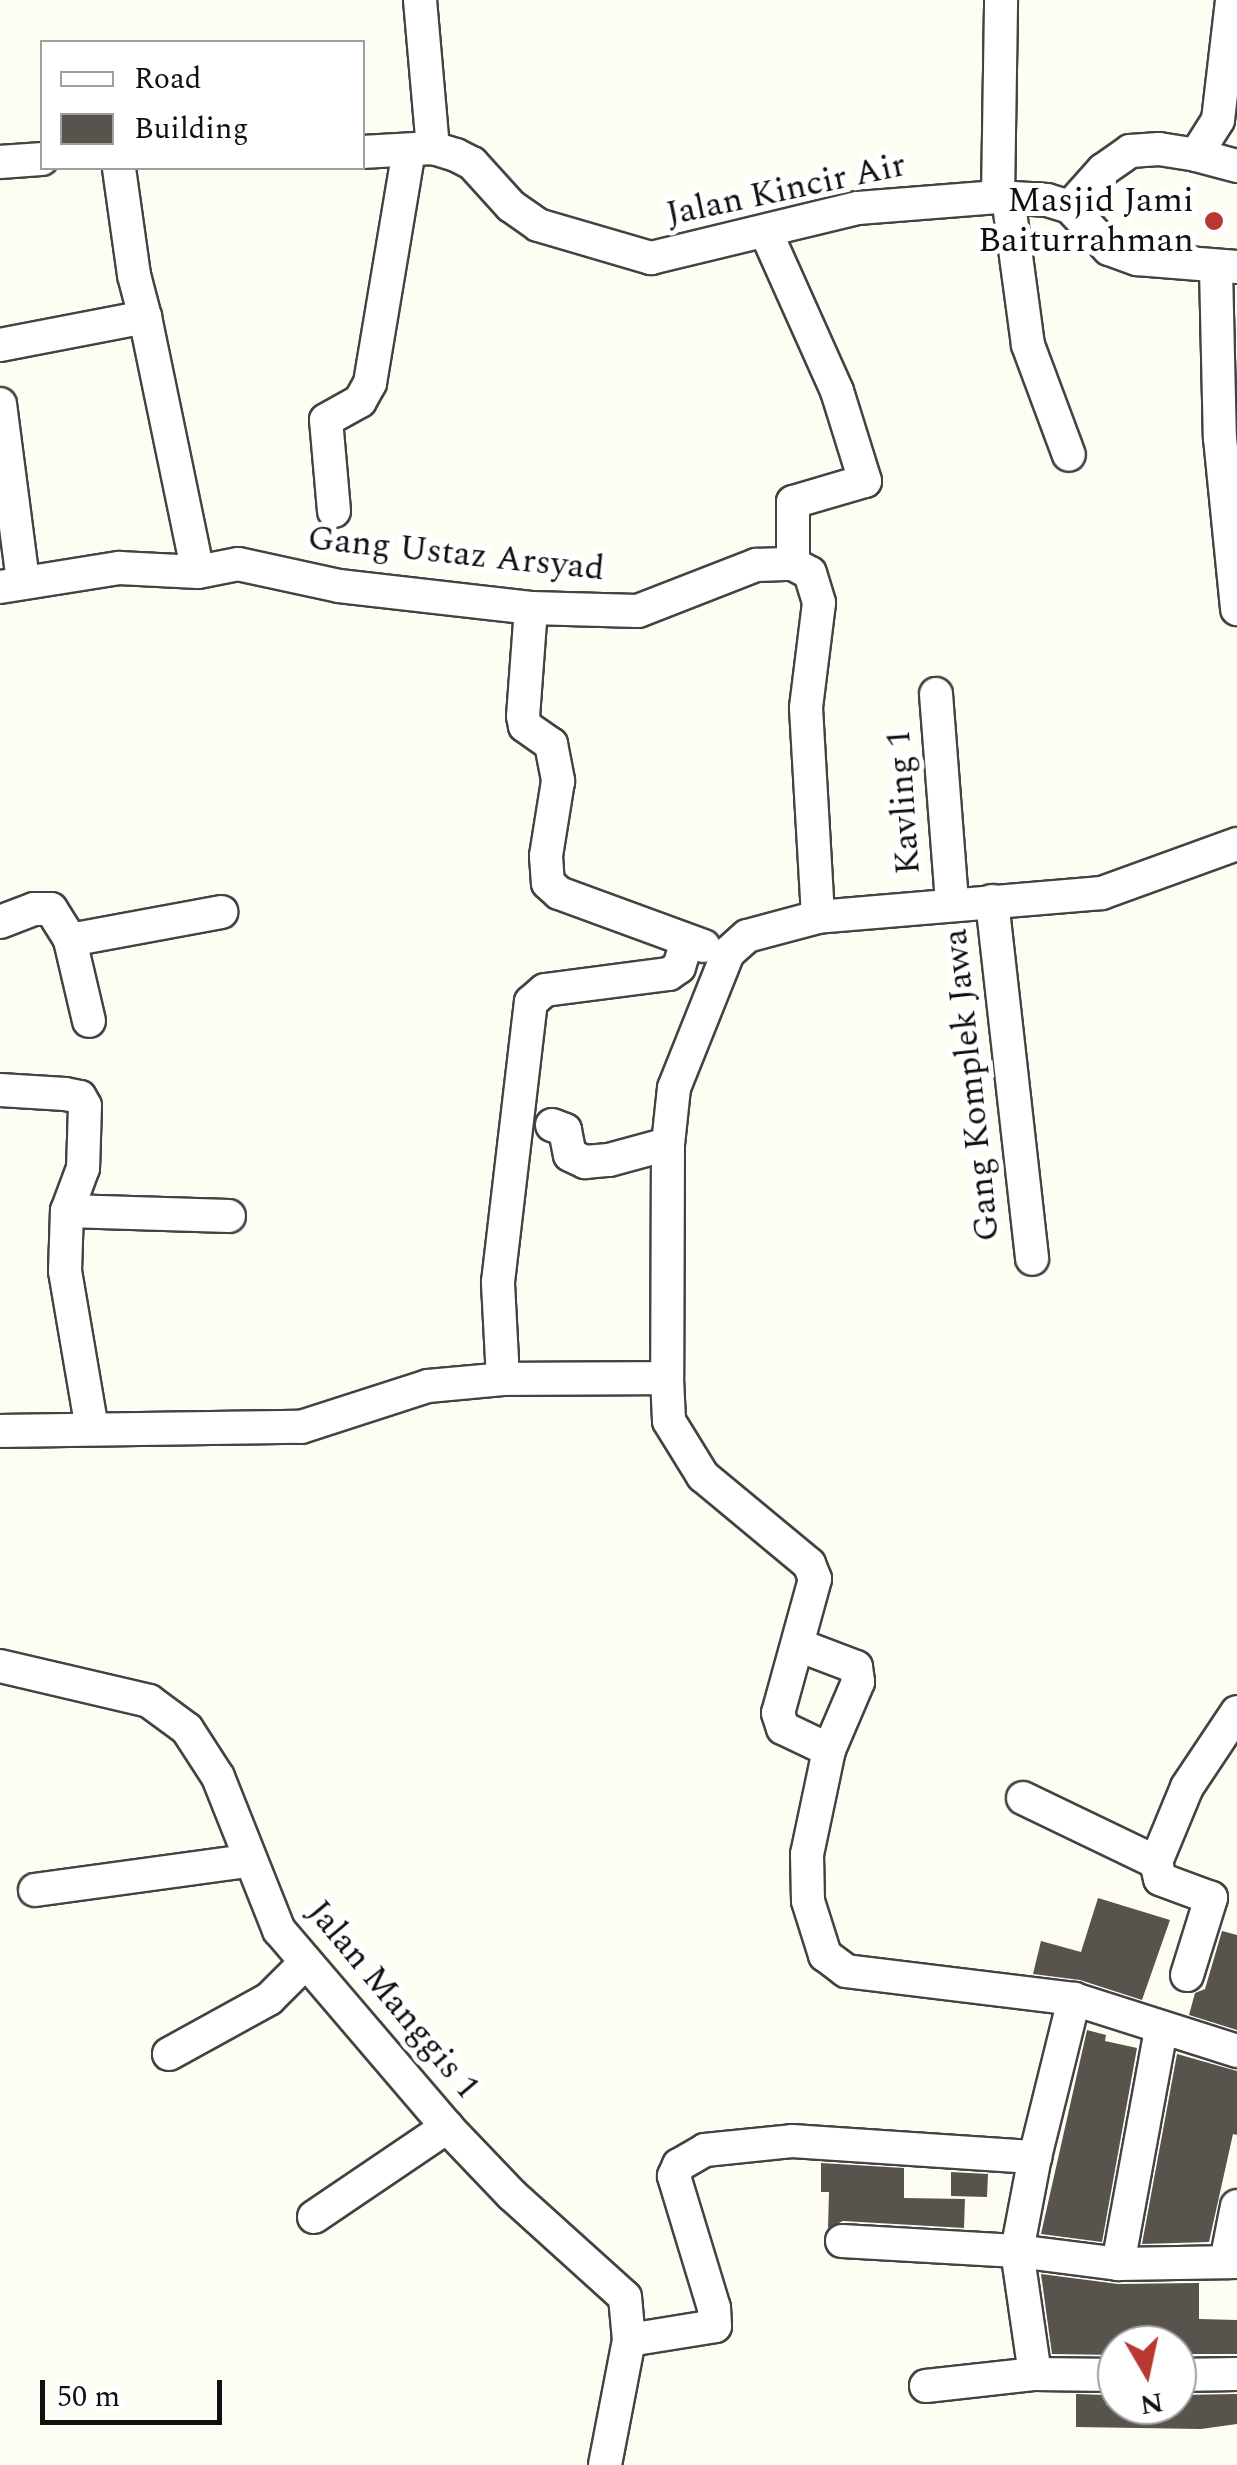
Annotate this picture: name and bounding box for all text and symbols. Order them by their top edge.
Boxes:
legend [40,40,365,170]
text: Road [134,56,202,102]
text: Building [134,106,249,152]
street label: Jalan Kincir Air [662,144,910,236]
place label: Masjid Jami Baiturrahman [978,180,1194,262]
marker: Masjid Jami Baiturrahman [1203,210,1225,232]
street label: Gang Ustaz Arsyad [306,518,606,590]
street label: Kavling 1 [878,728,930,876]
street label: Gang Komplek Jawa [935,927,1009,1243]
street label: Jalan Manggis 1 [298,1892,488,2108]
north arrow [1097,2325,1197,2425]
scale bar [45,2360,228,2422]
text: 50 m [57,2374,120,2420]
text: N [1137,2380,1166,2426]

